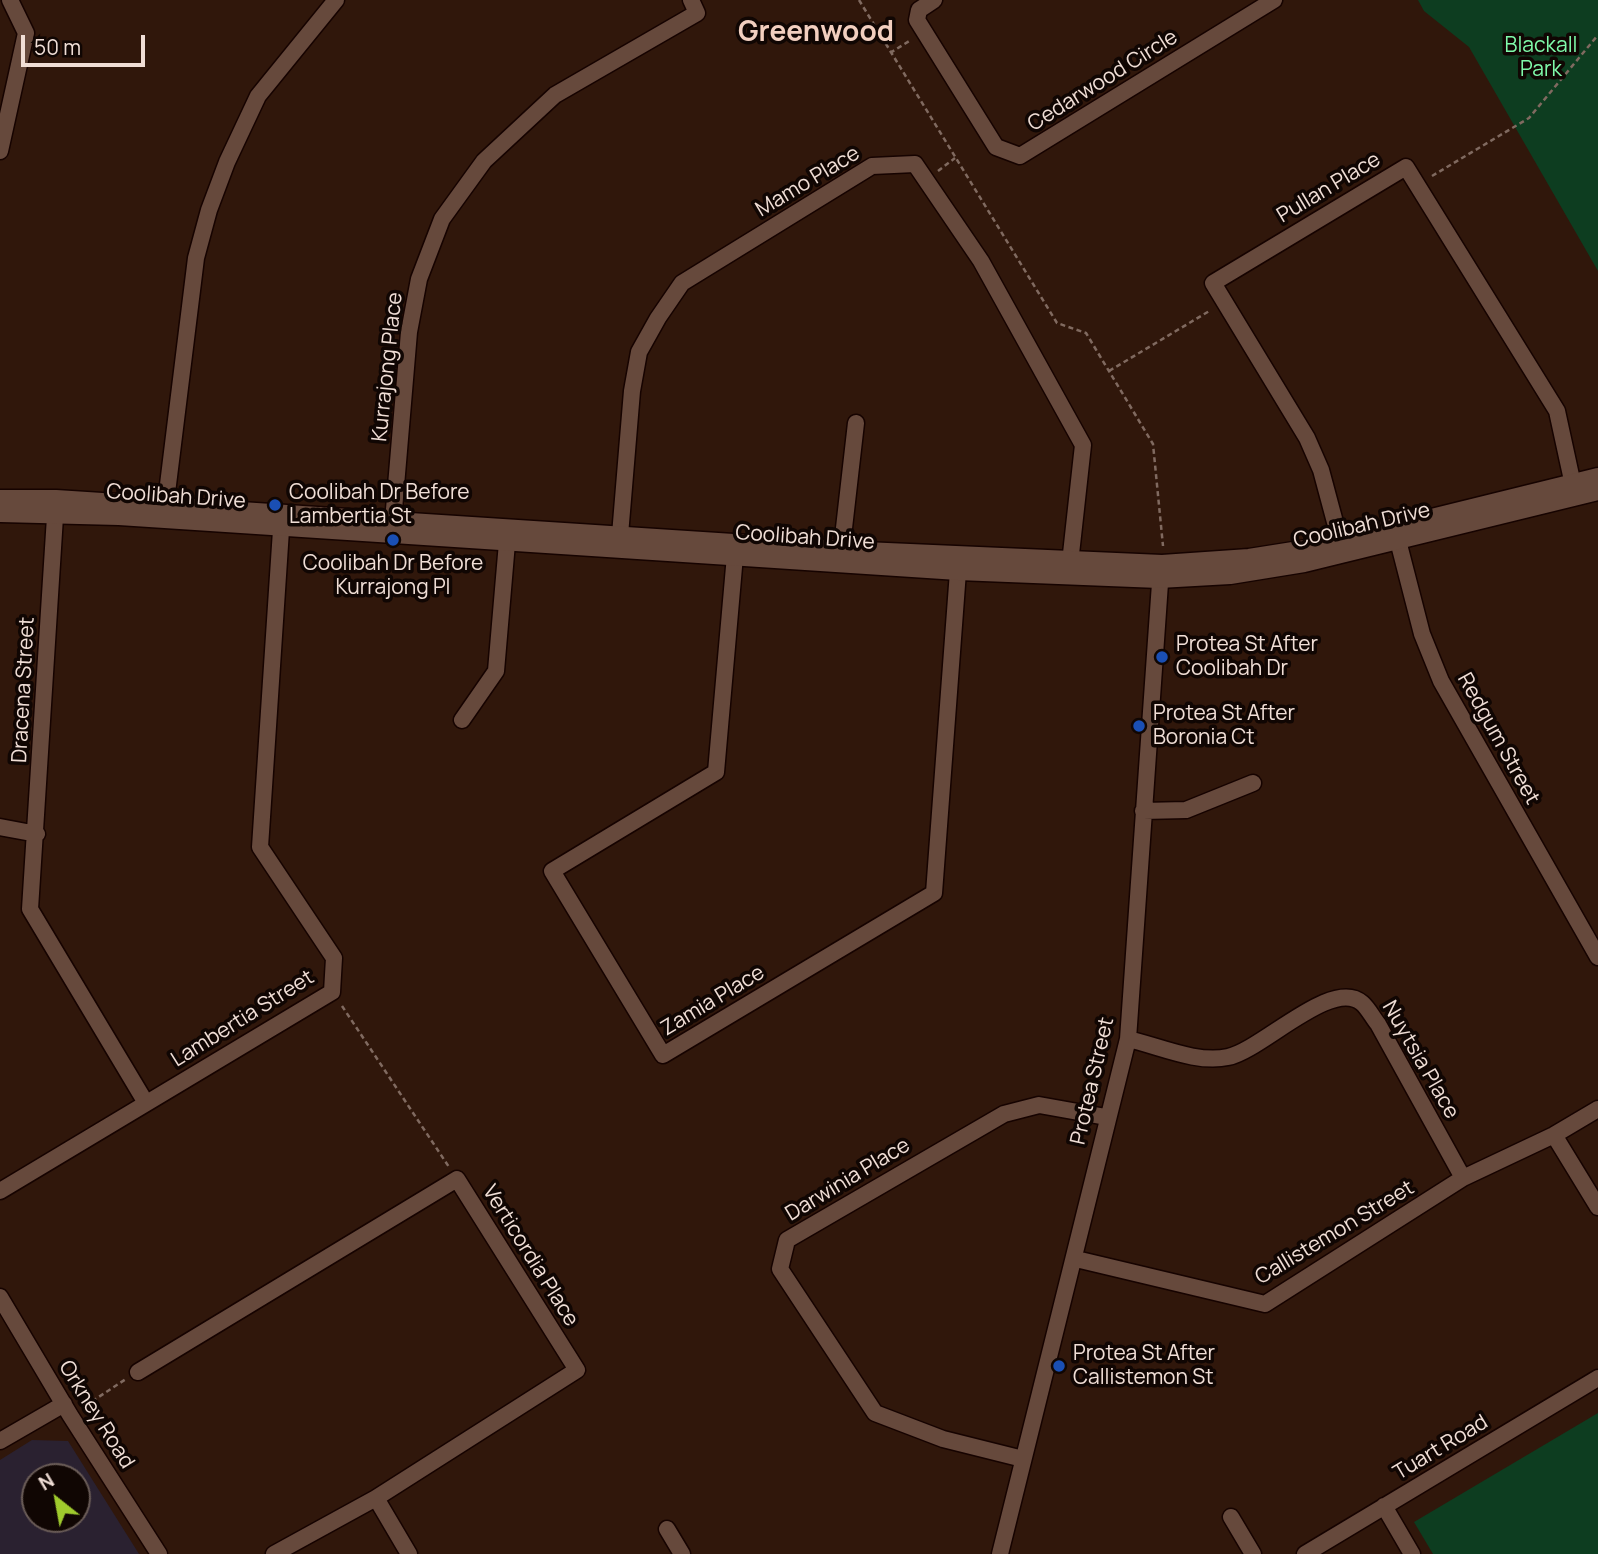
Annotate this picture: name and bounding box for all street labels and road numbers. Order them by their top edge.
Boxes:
street label: Cedarwood Circle [1023,25,1183,137]
street label: Mamo Place [752,141,864,223]
street label: Pullan Place [1273,147,1385,229]
street label: Kurrajong Place [368,291,408,443]
street label: Coolibah Drive [106,480,246,514]
street label: Coolibah Drive [1291,498,1433,554]
street label: Coolibah Drive [735,521,875,555]
street label: Dracena Street [8,616,40,764]
street label: Redgum Street [1451,669,1545,809]
street label: Zamia Place [657,960,769,1042]
street label: Lambertia Street [167,965,319,1073]
street label: Nuytsia Place [1376,997,1464,1123]
street label: Protea Street [1066,1015,1120,1147]
street label: Darwinia Place [781,1133,915,1227]
street label: Callistemon Street [1251,1176,1419,1290]
street label: Verticordia Place [476,1181,584,1331]
street label: Orkney Road [53,1356,139,1474]
street label: Tuart Road [1389,1410,1493,1486]

